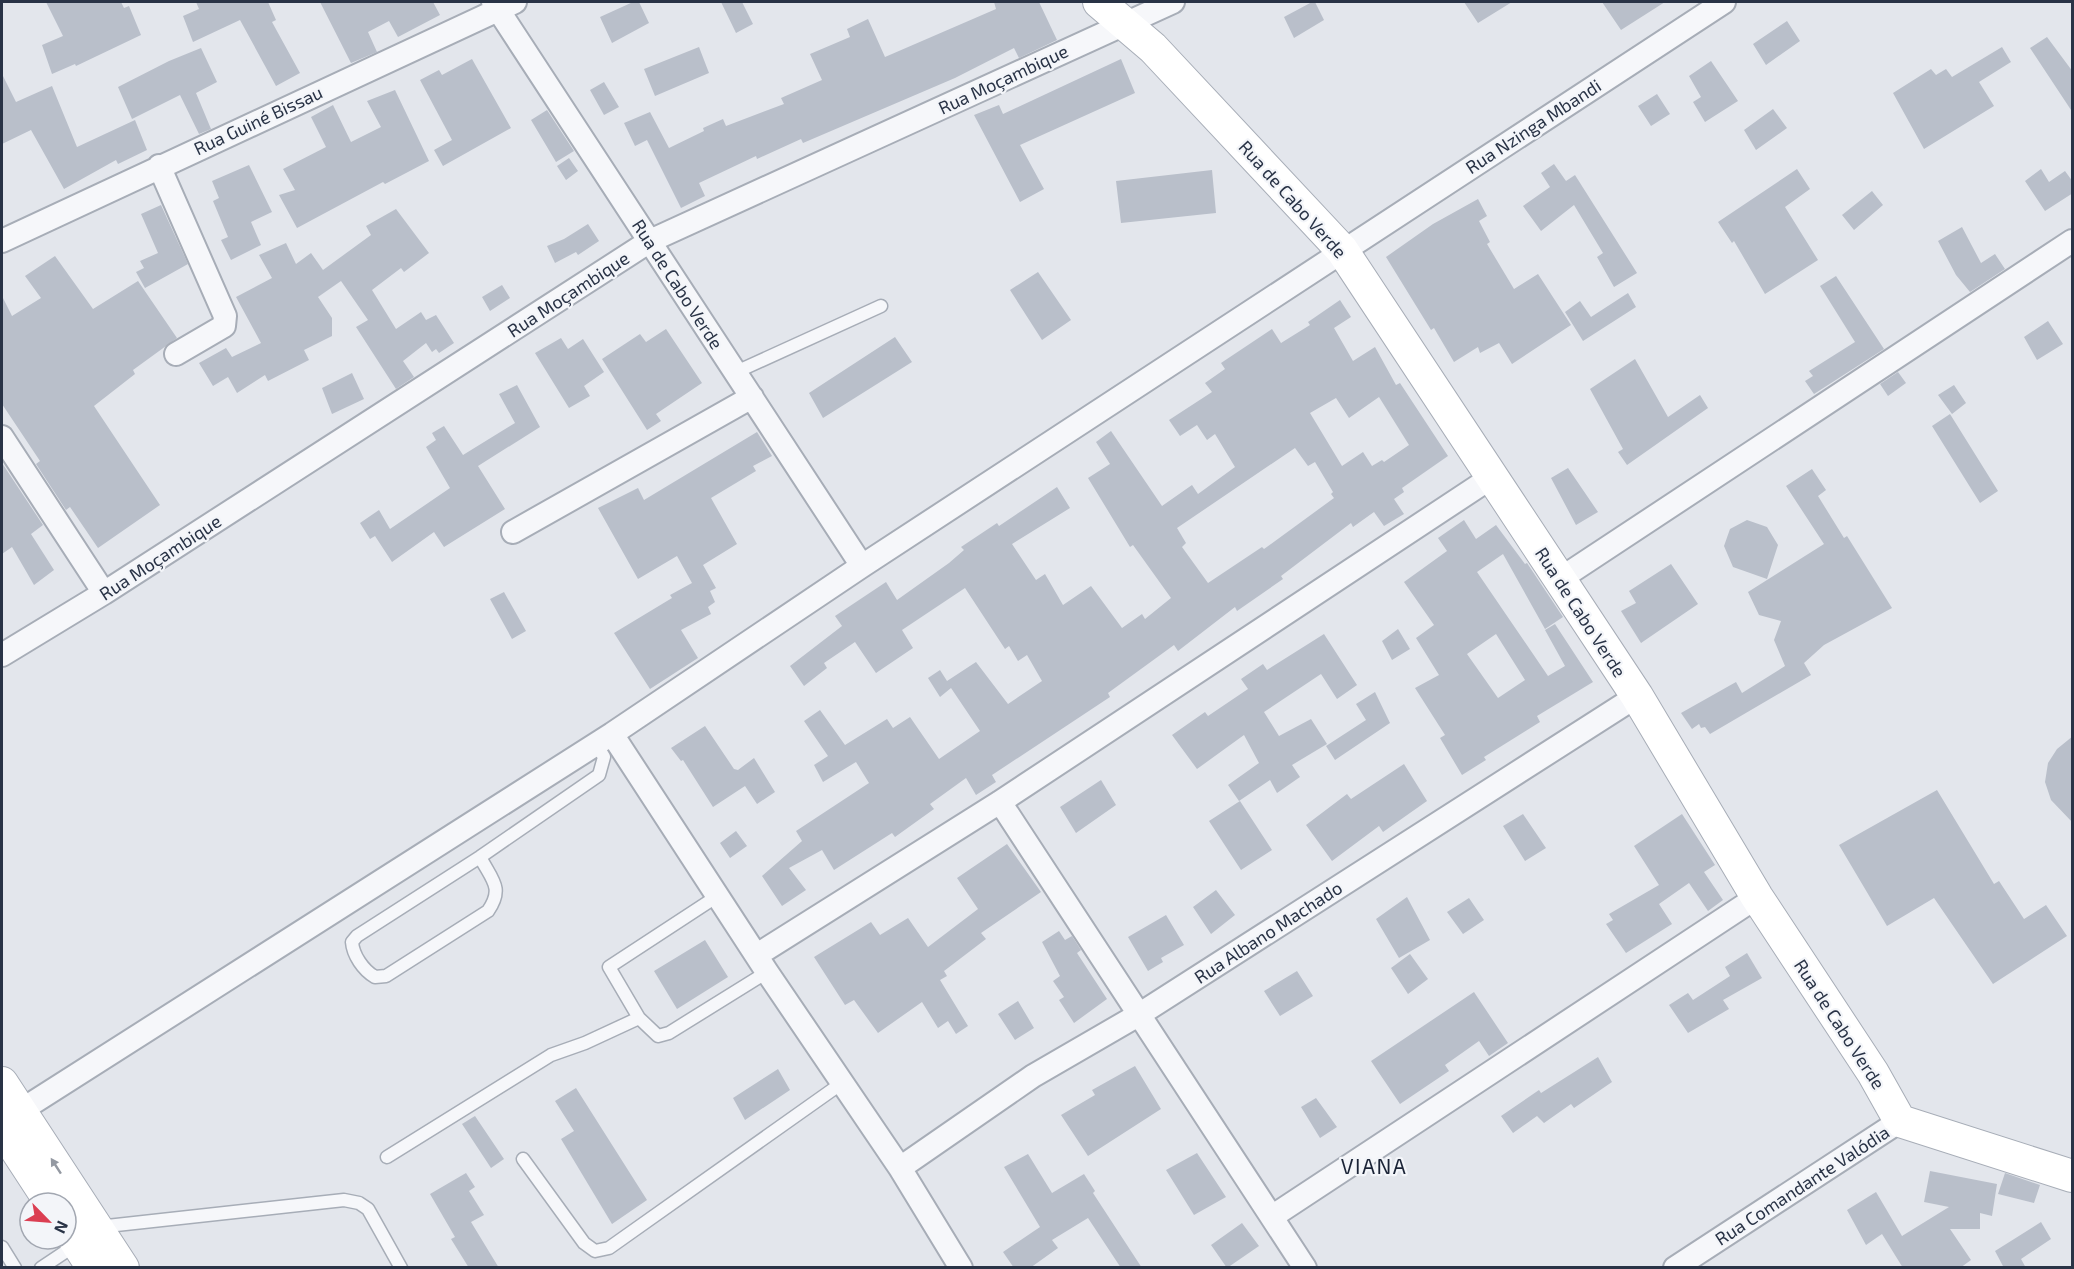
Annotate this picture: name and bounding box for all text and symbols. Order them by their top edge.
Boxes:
street label: Rua Moçambique [935,39,1072,120]
street label: Rua Nzinga Mbandi [1461,74,1605,178]
street label: Rua Guiné Bissau [190,81,326,159]
street label: Rua de Cabo Verde [1234,136,1352,262]
street label: Rua de Cabo Verde [628,215,728,353]
street label: Rua Moçambique [503,246,634,342]
street label: Rua Moçambique [95,509,226,605]
street label: Rua de Cabo Verde [1531,543,1631,681]
street label: Rua Albano Machado [1190,876,1346,988]
street label: Rua de Cabo Verde [1790,955,1890,1093]
street label: Rua Comandante Valódia [1711,1120,1893,1250]
district label: VIANA [1341,1153,1407,1178]
one-way arrow [51,1158,62,1174]
north arrow [18,1191,78,1251]
text: N [51,1218,73,1237]

